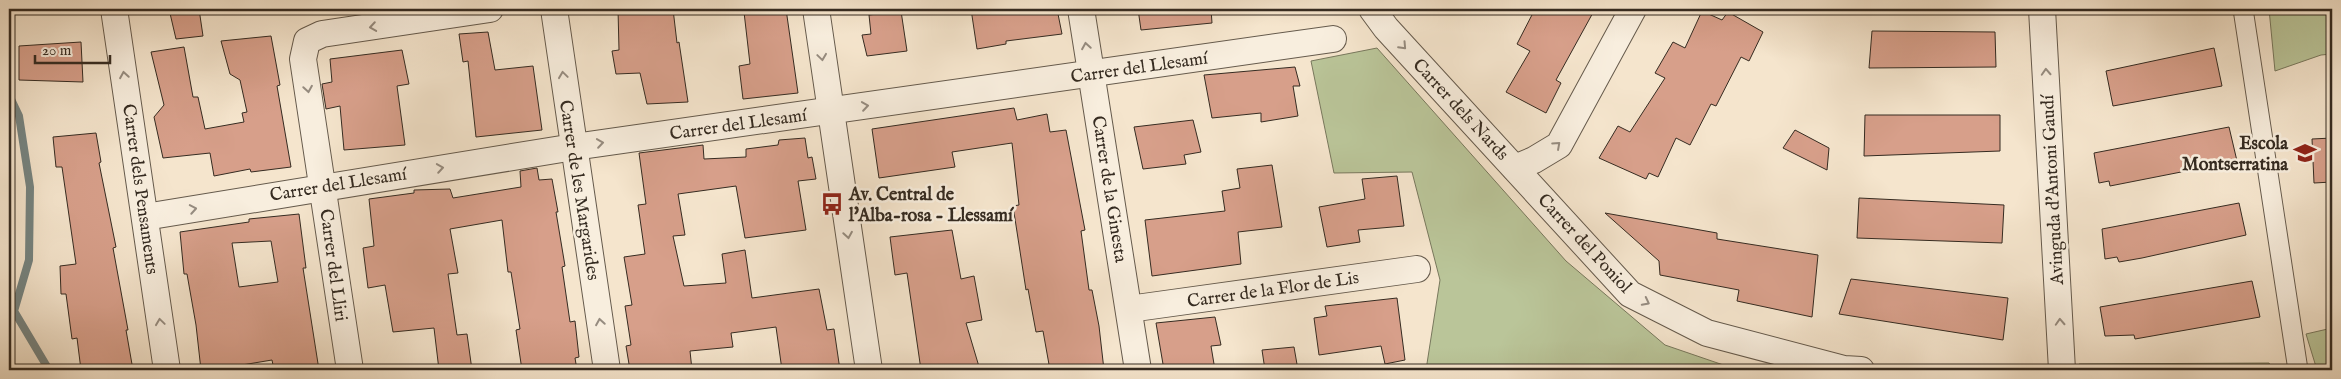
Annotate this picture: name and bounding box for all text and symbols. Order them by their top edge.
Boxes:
one-way arrow [368,21,377,31]
scale bar [35,32,110,64]
text: 20 m [42,41,72,60]
one-way arrow [1082,41,1092,50]
one-way arrow [1397,41,1406,50]
street label: Carrer del Llesamí [1069,47,1210,89]
one-way arrow [817,53,827,61]
street label: Carrer dels Nards [1407,54,1513,166]
one-way arrow [2040,68,2051,76]
one-way arrow [119,70,129,79]
one-way arrow [559,70,569,79]
one-way arrow [302,85,312,94]
street label: Avinguda d'Antoni Gaudí [2037,93,2070,286]
street label: Carrer de les Margarides [553,98,604,282]
one-way arrow [861,101,869,112]
street label: Carrer dels Pensaments [116,102,163,276]
street label: Carrer del Llesamí [668,104,809,146]
street label: Carrer de la Ginesta [1086,114,1132,265]
place label: Escola Montserratina [2182,133,2289,177]
one-way arrow [597,138,605,149]
school or university icon: Escola Montserratina [2292,140,2318,166]
one-way arrow [1551,141,1560,150]
street label: Carrer del Llesamí [268,163,409,208]
one-way arrow [435,163,444,173]
place label: Av. Central de l'Alba-rosa - Llessamí [848,184,1015,228]
street label: Carrer del Poniol [1532,189,1636,299]
bus stop icon: Av. Central de l'Alba-rosa - Llessamí [819,191,845,217]
one-way arrow [189,204,197,214]
street label: Carrer del Lliri [313,207,352,323]
one-way arrow [842,232,853,240]
street label: Carrer de la Flor de Lis [1186,267,1361,314]
one-way arrow [1641,296,1650,306]
one-way arrow [2054,317,2065,325]
one-way arrow [155,318,166,326]
one-way arrow [596,318,606,326]

